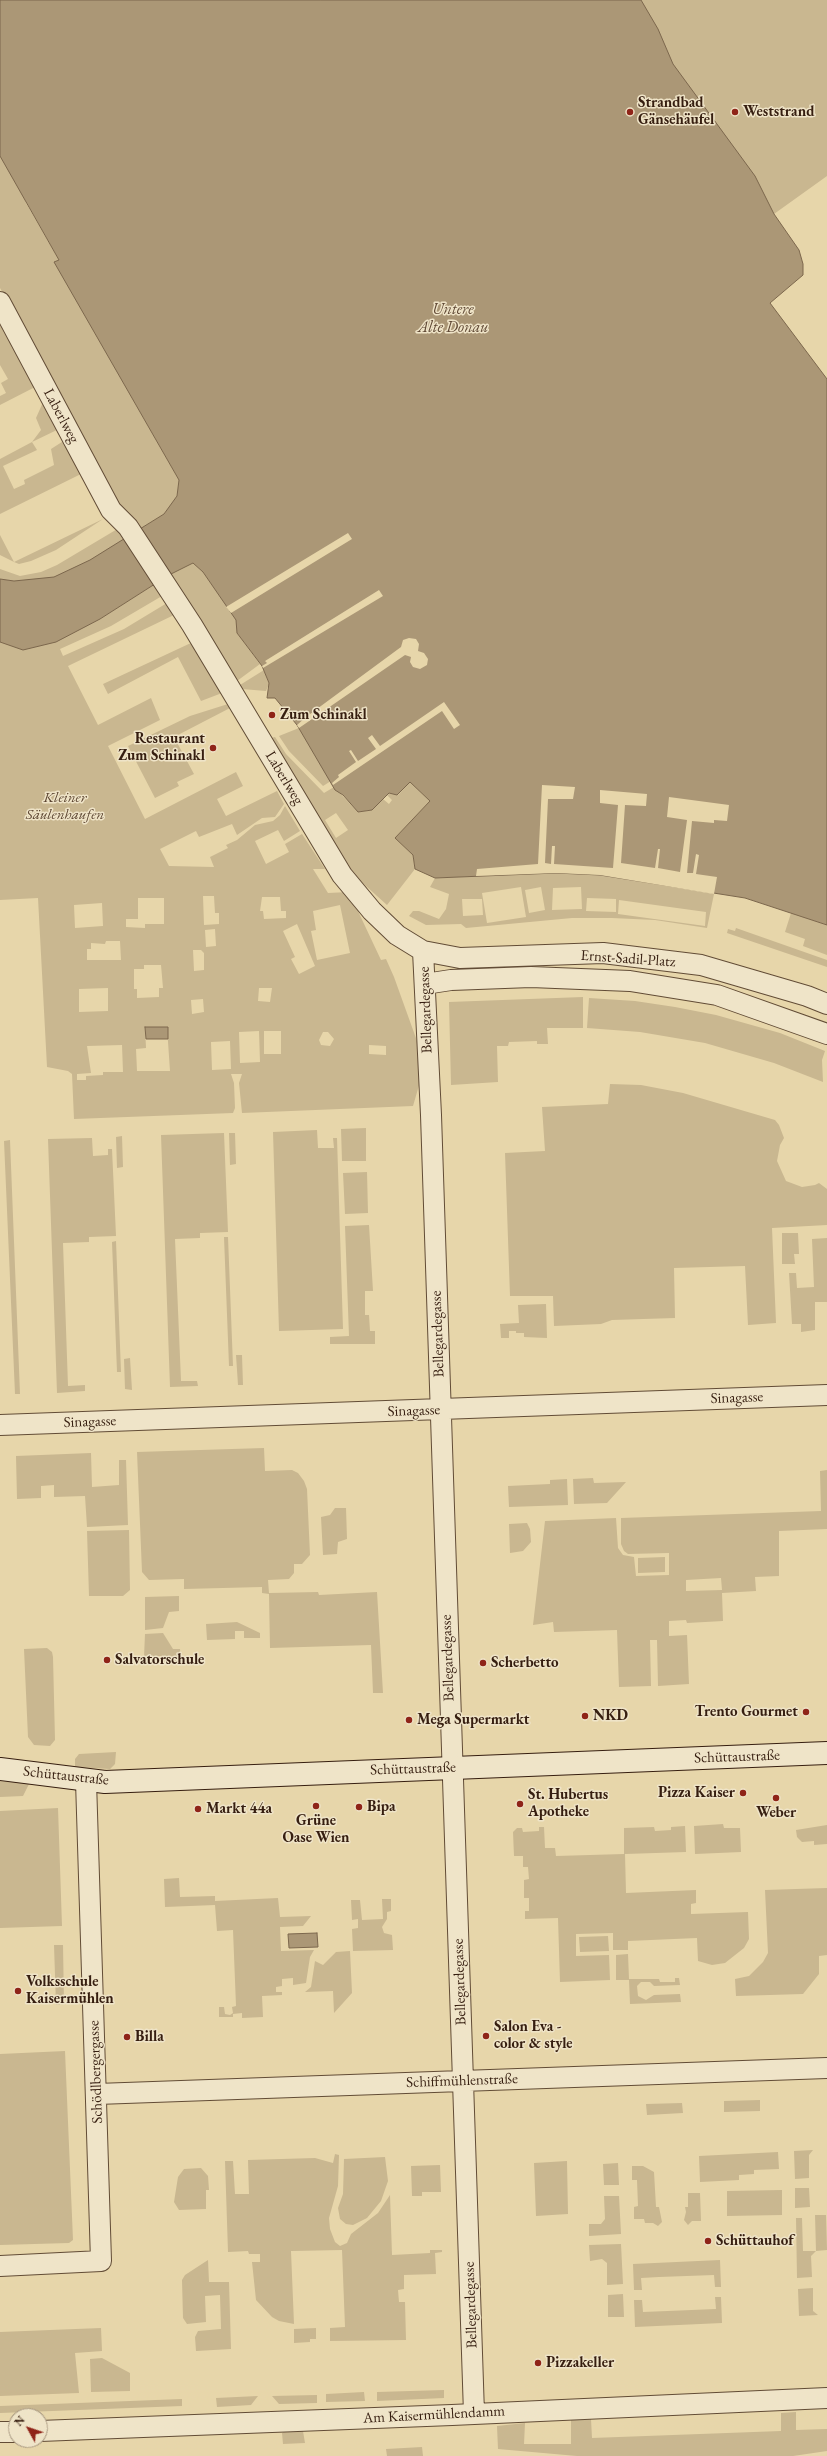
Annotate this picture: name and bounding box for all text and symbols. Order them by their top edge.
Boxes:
place label: Strandbad Gänsehäufel [638,94,714,129]
place label: Weststrand [743,103,814,121]
marker: Strandbad Gänsehäufel [625,107,635,117]
marker: Weststrand [730,107,740,117]
water label: Untere Alte Donau [418,300,488,338]
street label: Laberlweg [39,386,83,446]
place label: Zum Schinakl [280,706,367,724]
marker: Zum Schinakl [267,710,277,720]
place label: Restaurant Zum Schinakl [118,730,205,765]
marker: Restaurant Zum Schinakl [208,743,218,753]
street label: Laberlweg [261,748,307,808]
park label: Kleiner Säulenhaufen [26,789,104,824]
street label: Ernst-Sadil-Platz [580,947,676,971]
street label: Bellegardegasse [415,966,437,1054]
street label: Bellegardegasse [427,1290,449,1378]
street label: Sinagasse [710,1388,764,1408]
street label: Sinagasse [387,1401,441,1421]
street label: Sinagasse [63,1412,117,1432]
street label: Bellegardegasse [437,1614,459,1702]
place label: Salvatorschule [115,1651,204,1669]
place label: Scherbetto [491,1654,559,1672]
marker: Salvatorschule [102,1655,112,1665]
marker: Scherbetto [478,1658,488,1668]
place label: Trento Gourmet [694,1703,798,1721]
place label: NKD [593,1707,628,1725]
marker: Trento Gourmet [801,1707,811,1717]
place label: Mega Supermarkt [417,1711,529,1729]
marker: NKD [580,1711,590,1721]
marker: Mega Supermarkt [404,1715,414,1725]
street label: Schüttaustraße [694,1747,780,1767]
street label: Schüttaustraße [370,1759,456,1779]
street label: Schüttaustraße [22,1763,110,1789]
place label: Pizza Kaiser [658,1784,735,1802]
place label: St. Hubertus Apotheke [528,1786,608,1821]
marker: Pizza Kaiser [738,1788,748,1798]
marker: Weber [771,1793,781,1803]
place label: Bipa [367,1798,396,1816]
marker: St. Hubertus Apotheke [515,1799,525,1809]
place label: Markt 44a [206,1800,272,1818]
marker: Grüne Oase Wien [311,1801,321,1811]
marker: Bipa [354,1802,364,1812]
marker: Markt 44a [193,1804,203,1814]
place label: Weber [756,1804,796,1822]
place label: Grüne Oase Wien [282,1812,350,1847]
street label: Bellegardegasse [449,1938,471,2026]
place label: Volksschule Kaisermühlen [26,1973,114,2008]
marker: Volksschule Kaisermühlen [13,1986,23,1996]
place label: Salon Eva - color & style [494,2018,573,2053]
street label: Schödlbergergasse [85,2020,107,2124]
place label: Billa [135,2028,164,2046]
marker: Salon Eva - color & style [481,2031,491,2041]
marker: Billa [122,2032,132,2042]
street label: Schiffmühlenstraße [406,2070,518,2092]
place label: Schüttauhof [716,2232,794,2250]
marker: Schüttauhof [703,2236,713,2246]
street label: Bellegardegasse [460,2261,482,2349]
place label: Pizzakeller [546,2354,614,2372]
marker: Pizzakeller [533,2358,543,2368]
street label: Am Kaisermühlendamm [363,2402,505,2428]
north arrow [8,2408,48,2448]
text: N [11,2413,28,2429]

